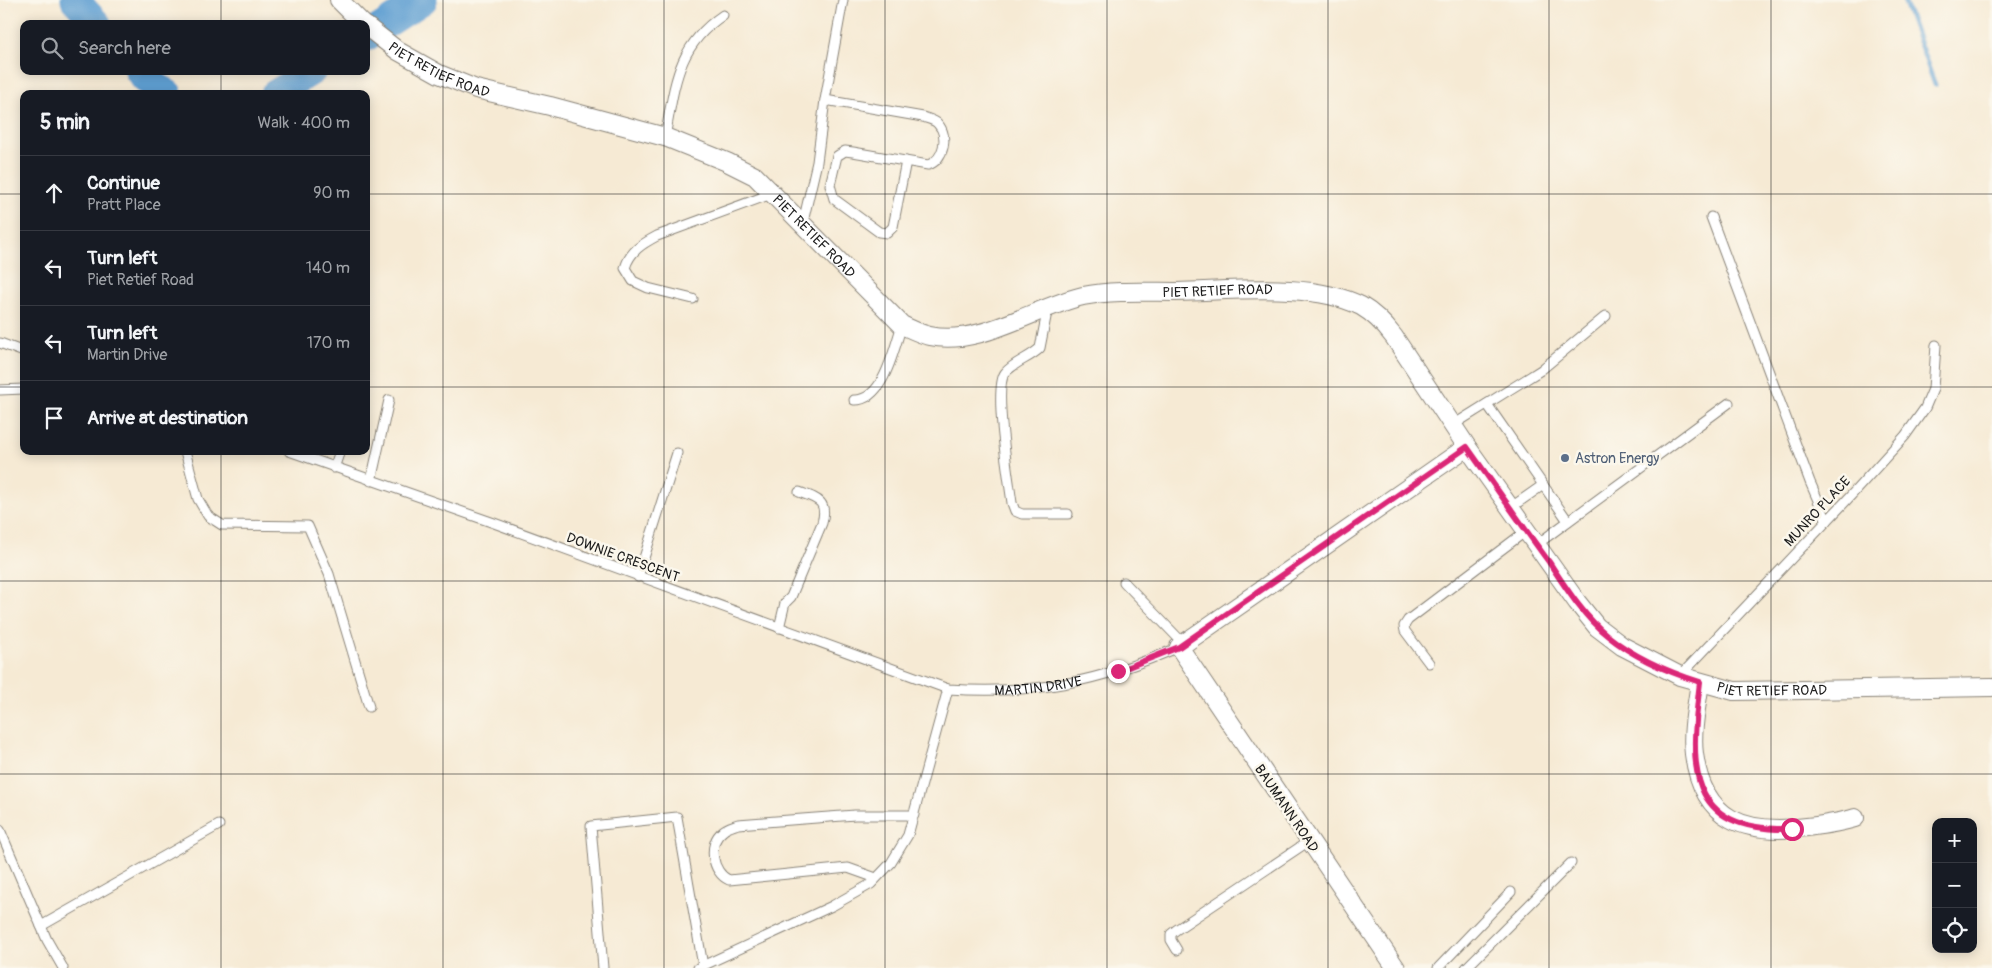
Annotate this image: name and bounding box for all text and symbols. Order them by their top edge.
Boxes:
search box [20,20,370,75]
icon: search [38,34,66,62]
text: Search here [78,36,171,60]
street label: PIET RETIEF ROAD [385,39,491,101]
text: 5 min [40,109,90,136]
text: Walk · 400 m [257,113,350,133]
text: Continue [87,171,160,195]
icon: ahead [40,179,68,207]
text: 90 m [313,183,350,203]
street label: PIET RETIEF ROAD [769,191,859,282]
text: Pratt Place [87,195,161,215]
text: Turn left [87,246,157,270]
icon: left [40,254,68,282]
text: 140 m [306,258,350,278]
text: Piet Retief Road [87,270,194,290]
street label: PIET RETIEF ROAD [1162,281,1273,301]
text: Turn left [87,321,157,345]
icon: left [40,329,68,357]
text: 170 m [307,333,350,353]
text: Martin Drive [87,345,168,365]
icon: arrive [40,404,68,432]
text: Arrive at destination [87,406,248,430]
place label: Astron Energy [1575,450,1659,467]
marker: Astron Energy [1559,452,1571,464]
street label: MUNRO PLACE [1781,473,1854,550]
street label: DOWNIE CRESCENT [564,529,682,586]
route end [1107,660,1130,683]
street label: MARTIN DRIVE [994,672,1083,699]
street label: PIET RETIEF ROAD [1715,679,1827,700]
street label: BAUMANN ROAD [1251,761,1322,856]
route start [1781,818,1804,841]
map controls [1932,818,1977,953]
button: + [1932,818,1977,863]
button: − [1932,863,1977,908]
button: locate [1932,908,1977,953]

